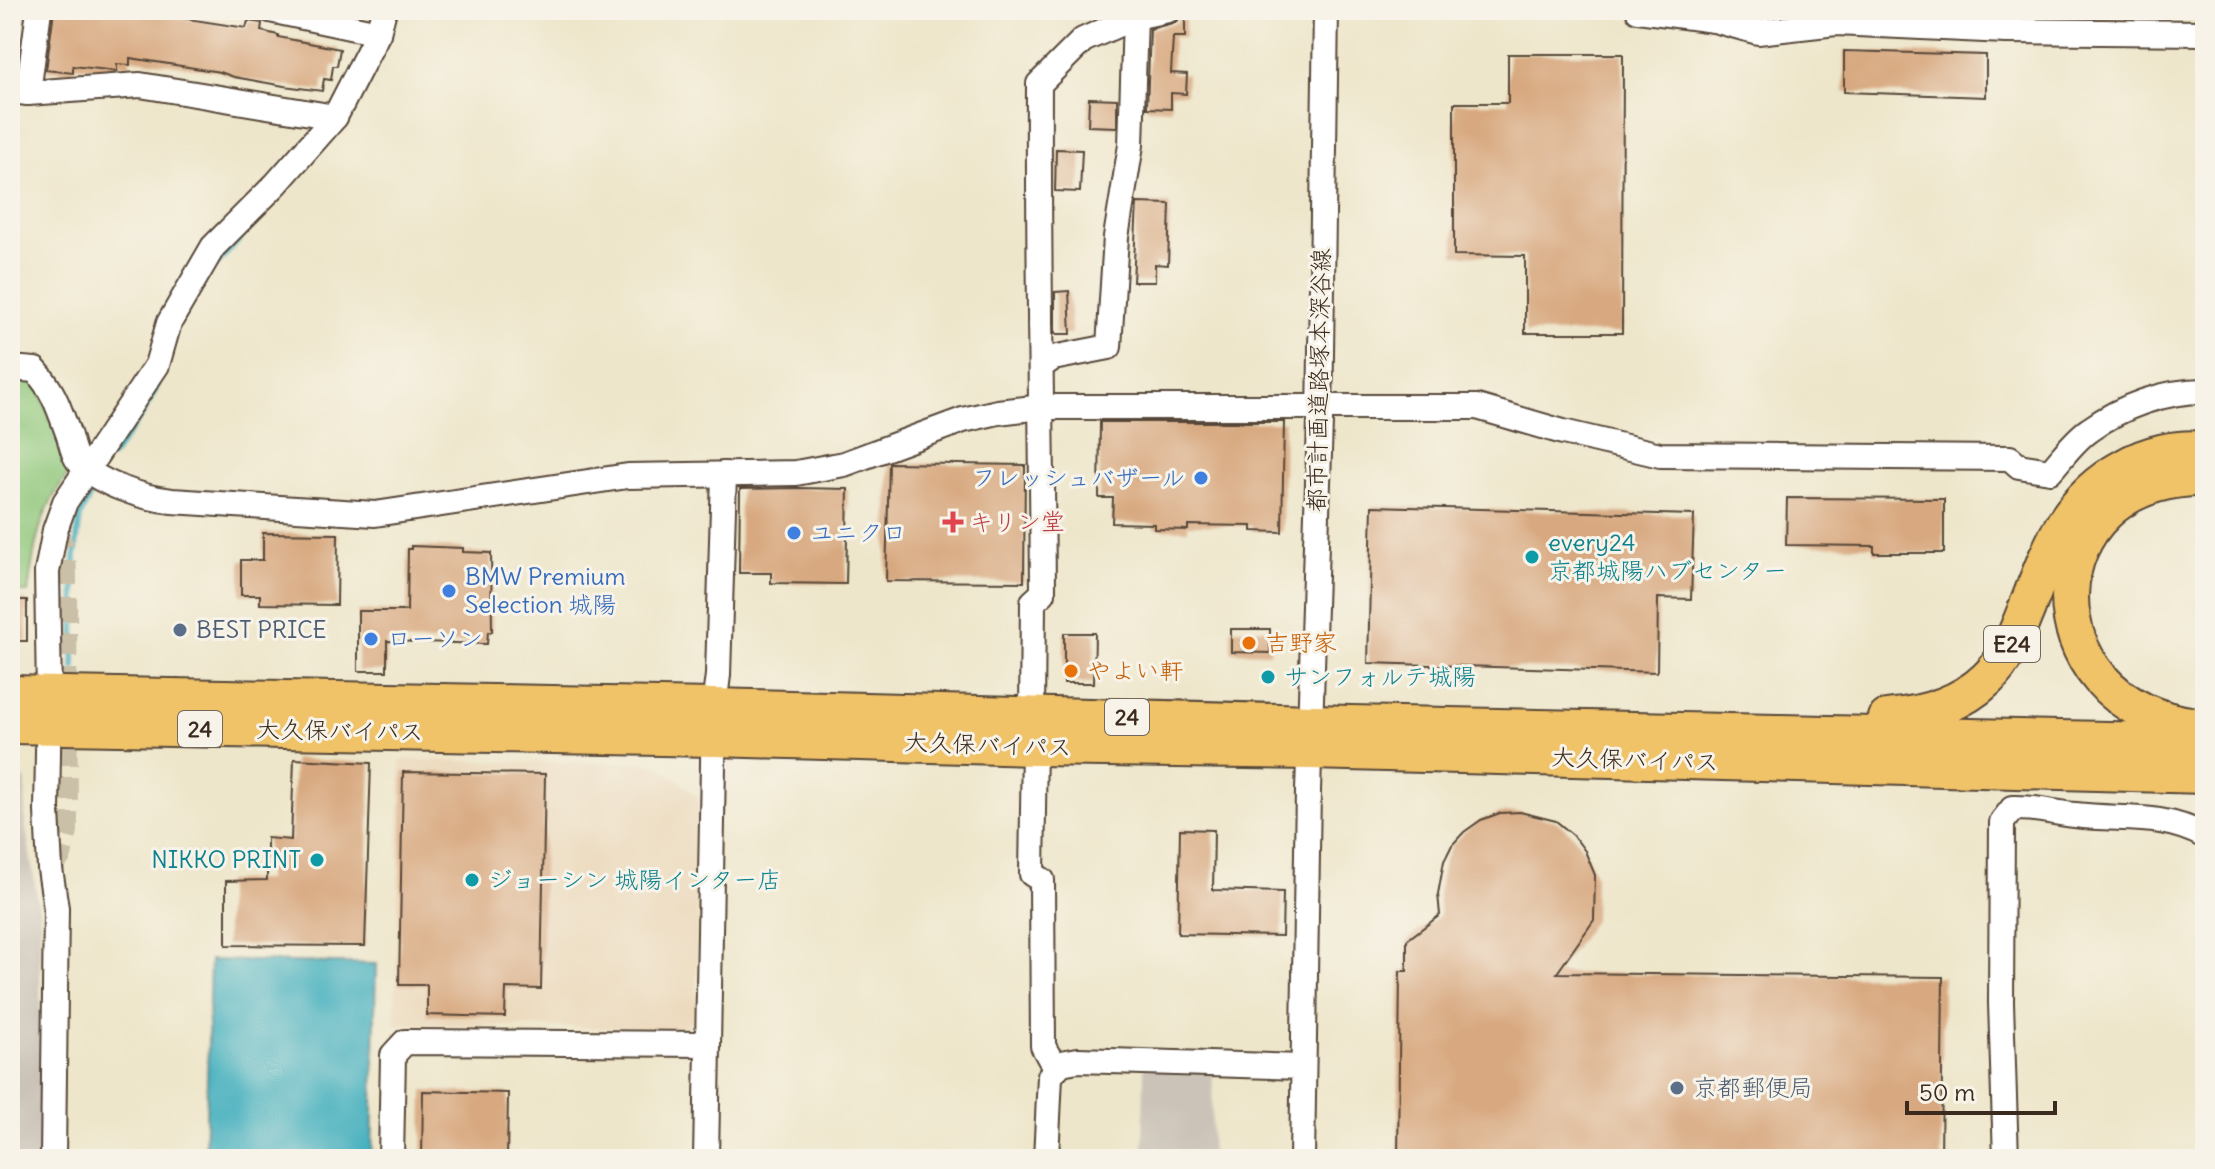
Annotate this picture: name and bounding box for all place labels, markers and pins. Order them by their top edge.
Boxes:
place label: フレッシュバザール [972,462,1185,492]
marker: フレッシュバザール [1192,469,1210,487]
place label: キリン堂 [969,506,1065,536]
marker: キリン堂 [944,513,962,531]
place label: ユニクロ [810,517,906,547]
marker: ユニクロ [785,524,803,542]
place label: every24 京都城陽ハブセンター [1548,527,1787,585]
marker: every24 京都城陽ハブセンター [1523,548,1541,566]
place label: BMW Premium Selection 城陽 [465,561,626,619]
marker: BMW Premium Selection 城陽 [440,582,458,600]
place label: BEST PRICE [196,614,327,644]
marker: BEST PRICE [171,621,189,639]
place label: ローソン [387,623,483,653]
place label: 吉野家 [1265,627,1337,657]
marker: ローソン [362,630,380,648]
marker: 吉野家 [1240,634,1258,652]
place label: やよい軒 [1087,655,1183,685]
place label: サンフォルテ城陽 [1284,661,1476,691]
marker: やよい軒 [1062,662,1080,680]
marker: サンフォルテ城陽 [1259,668,1277,686]
place label: NIKKO PRINT [151,844,301,874]
marker: NIKKO PRINT [308,851,326,869]
place label: ジョーシン 城陽インター店 [488,864,781,894]
marker: ジョーシン 城陽インター店 [463,871,481,889]
place label: 京都郵便局 [1693,1072,1813,1102]
marker: 京都郵便局 [1668,1079,1686,1097]

